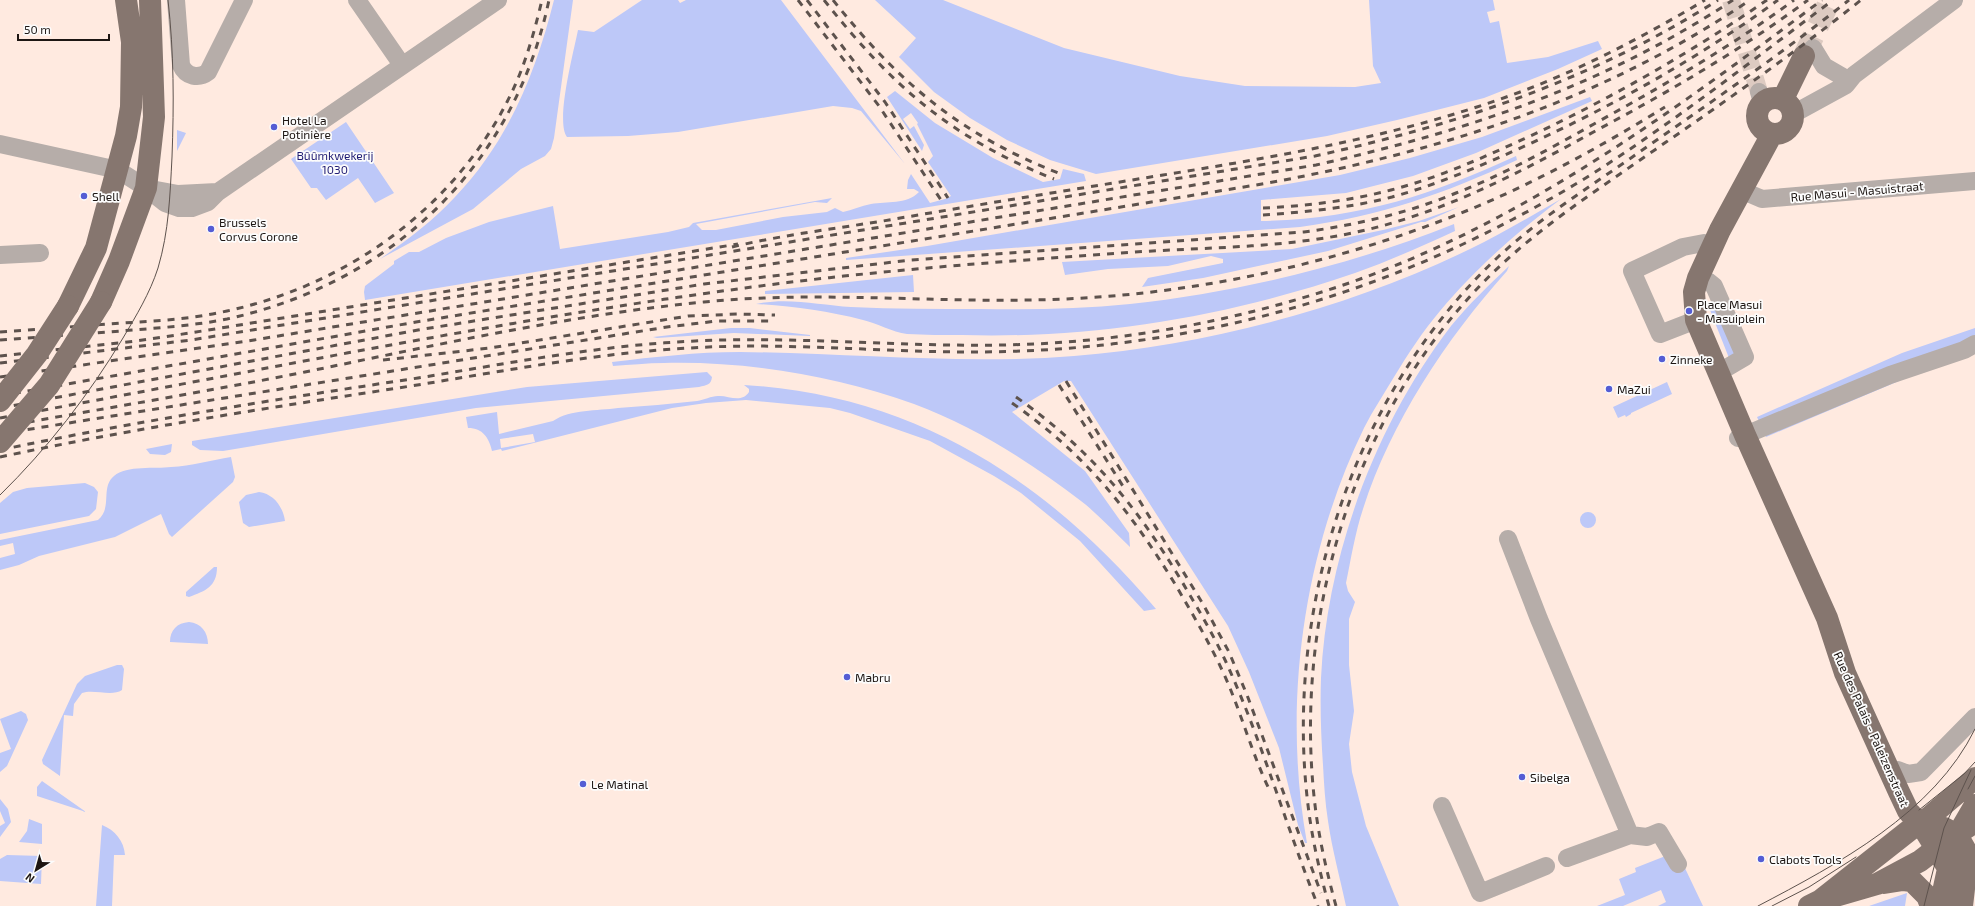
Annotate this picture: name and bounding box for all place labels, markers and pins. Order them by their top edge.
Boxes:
place label: Hotel La Potinière [282,113,331,141]
marker: Hotel La Potinière [269,122,279,132]
place label: Shell [92,189,120,203]
marker: Shell [79,191,89,201]
place label: Brussels Corvus Corone [219,215,298,243]
marker: Brussels Corvus Corone [206,224,216,234]
place label: Place Masui - Masuiplein [1697,297,1765,325]
marker: Place Masui - Masuiplein [1684,306,1694,316]
place label: Zinneke [1670,352,1713,366]
marker: Zinneke [1657,354,1667,364]
place label: MaZui [1617,382,1651,396]
marker: MaZui [1604,384,1614,394]
place label: Mabru [855,670,891,684]
marker: Mabru [842,672,852,682]
place label: Sibelga [1530,770,1570,784]
marker: Sibelga [1517,772,1527,782]
place label: Le Matinal [591,777,648,791]
marker: Le Matinal [578,779,588,789]
place label: Clabots Tools [1769,852,1842,866]
marker: Clabots Tools [1756,854,1766,864]

